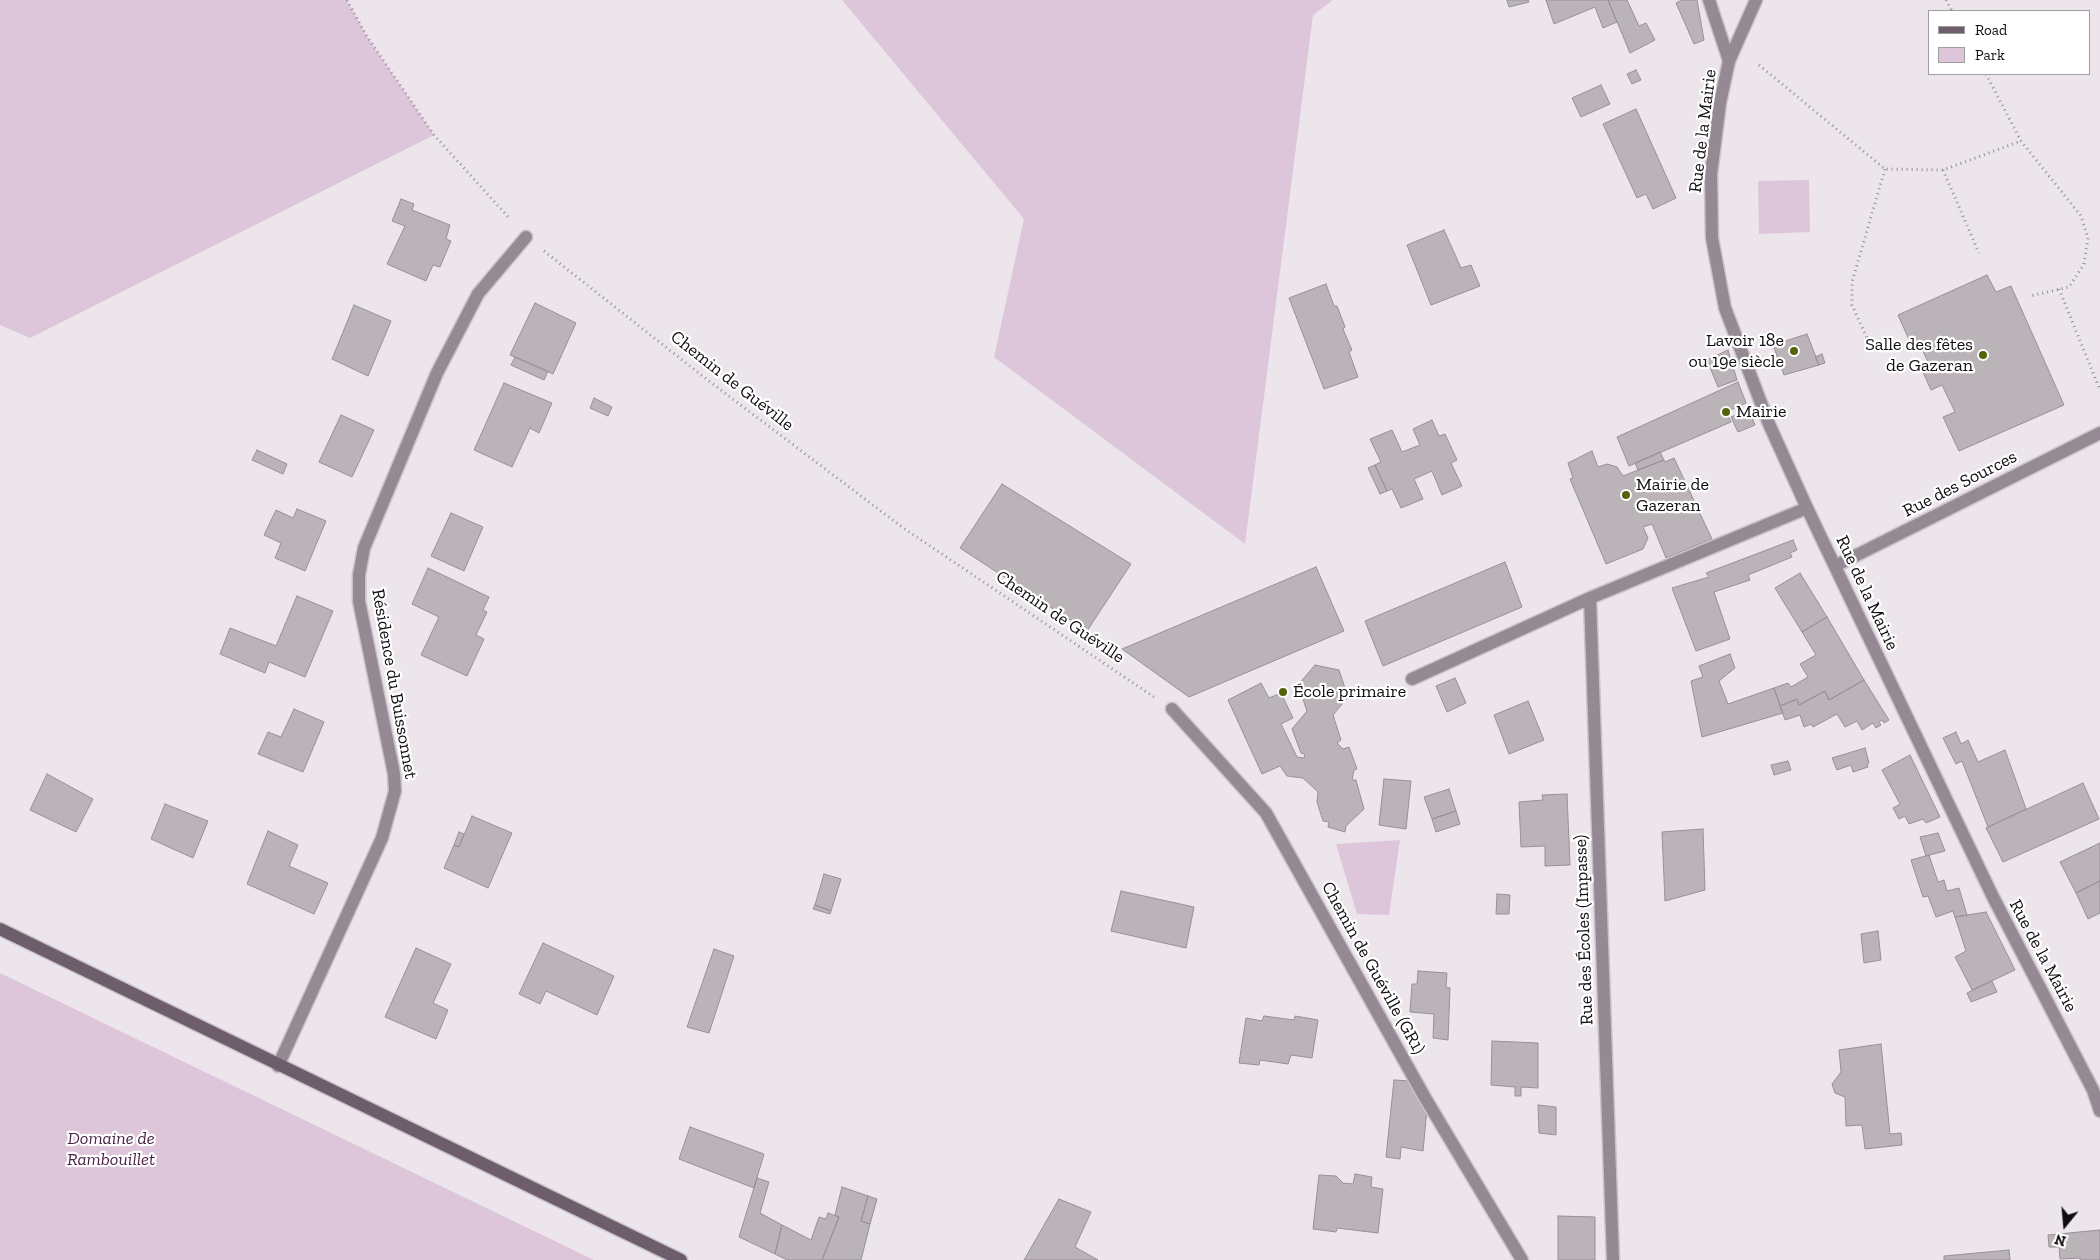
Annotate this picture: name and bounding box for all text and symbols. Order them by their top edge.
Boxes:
legend [1928,10,2090,75]
text: Road [1975,21,2007,39]
text: Park [1975,46,2005,64]
street label: Rue de la Mairie [1685,68,1721,194]
street label: Chemin de Guéville [666,326,798,436]
place label: Lavoir 18e ou 19e siècle [1689,330,1784,372]
place label: Salle des fêtes de Gazeran [1865,334,1973,376]
marker: Lavoir 18e ou 19e siècle [1788,345,1800,357]
marker: Salle des fêtes de Gazeran [1977,349,1989,361]
place label: Mairie [1736,401,1786,423]
marker: Mairie [1720,406,1732,418]
street label: Rue des Sources [1899,446,2021,522]
place label: Mairie de Gazeran [1636,474,1709,516]
marker: Mairie de Gazeran [1620,489,1632,501]
street label: Rue de la Mairie [1831,532,1903,654]
street label: Chemin de Guéville [992,566,1128,668]
street label: Résidence du Buissonnet [367,587,421,781]
place label: École primaire [1293,681,1406,703]
marker: École primaire [1277,686,1289,698]
street label: Rue des Écoles (Impasse) [1570,834,1598,1026]
street label: Chemin de Guéville (GR1) [1317,878,1429,1058]
street label: Rue de la Mairie [2004,896,2082,1016]
park label: Domaine de Rambouillet [67,1128,155,1170]
north arrow [2040,1200,2090,1250]
text: N [2053,1230,2068,1250]

